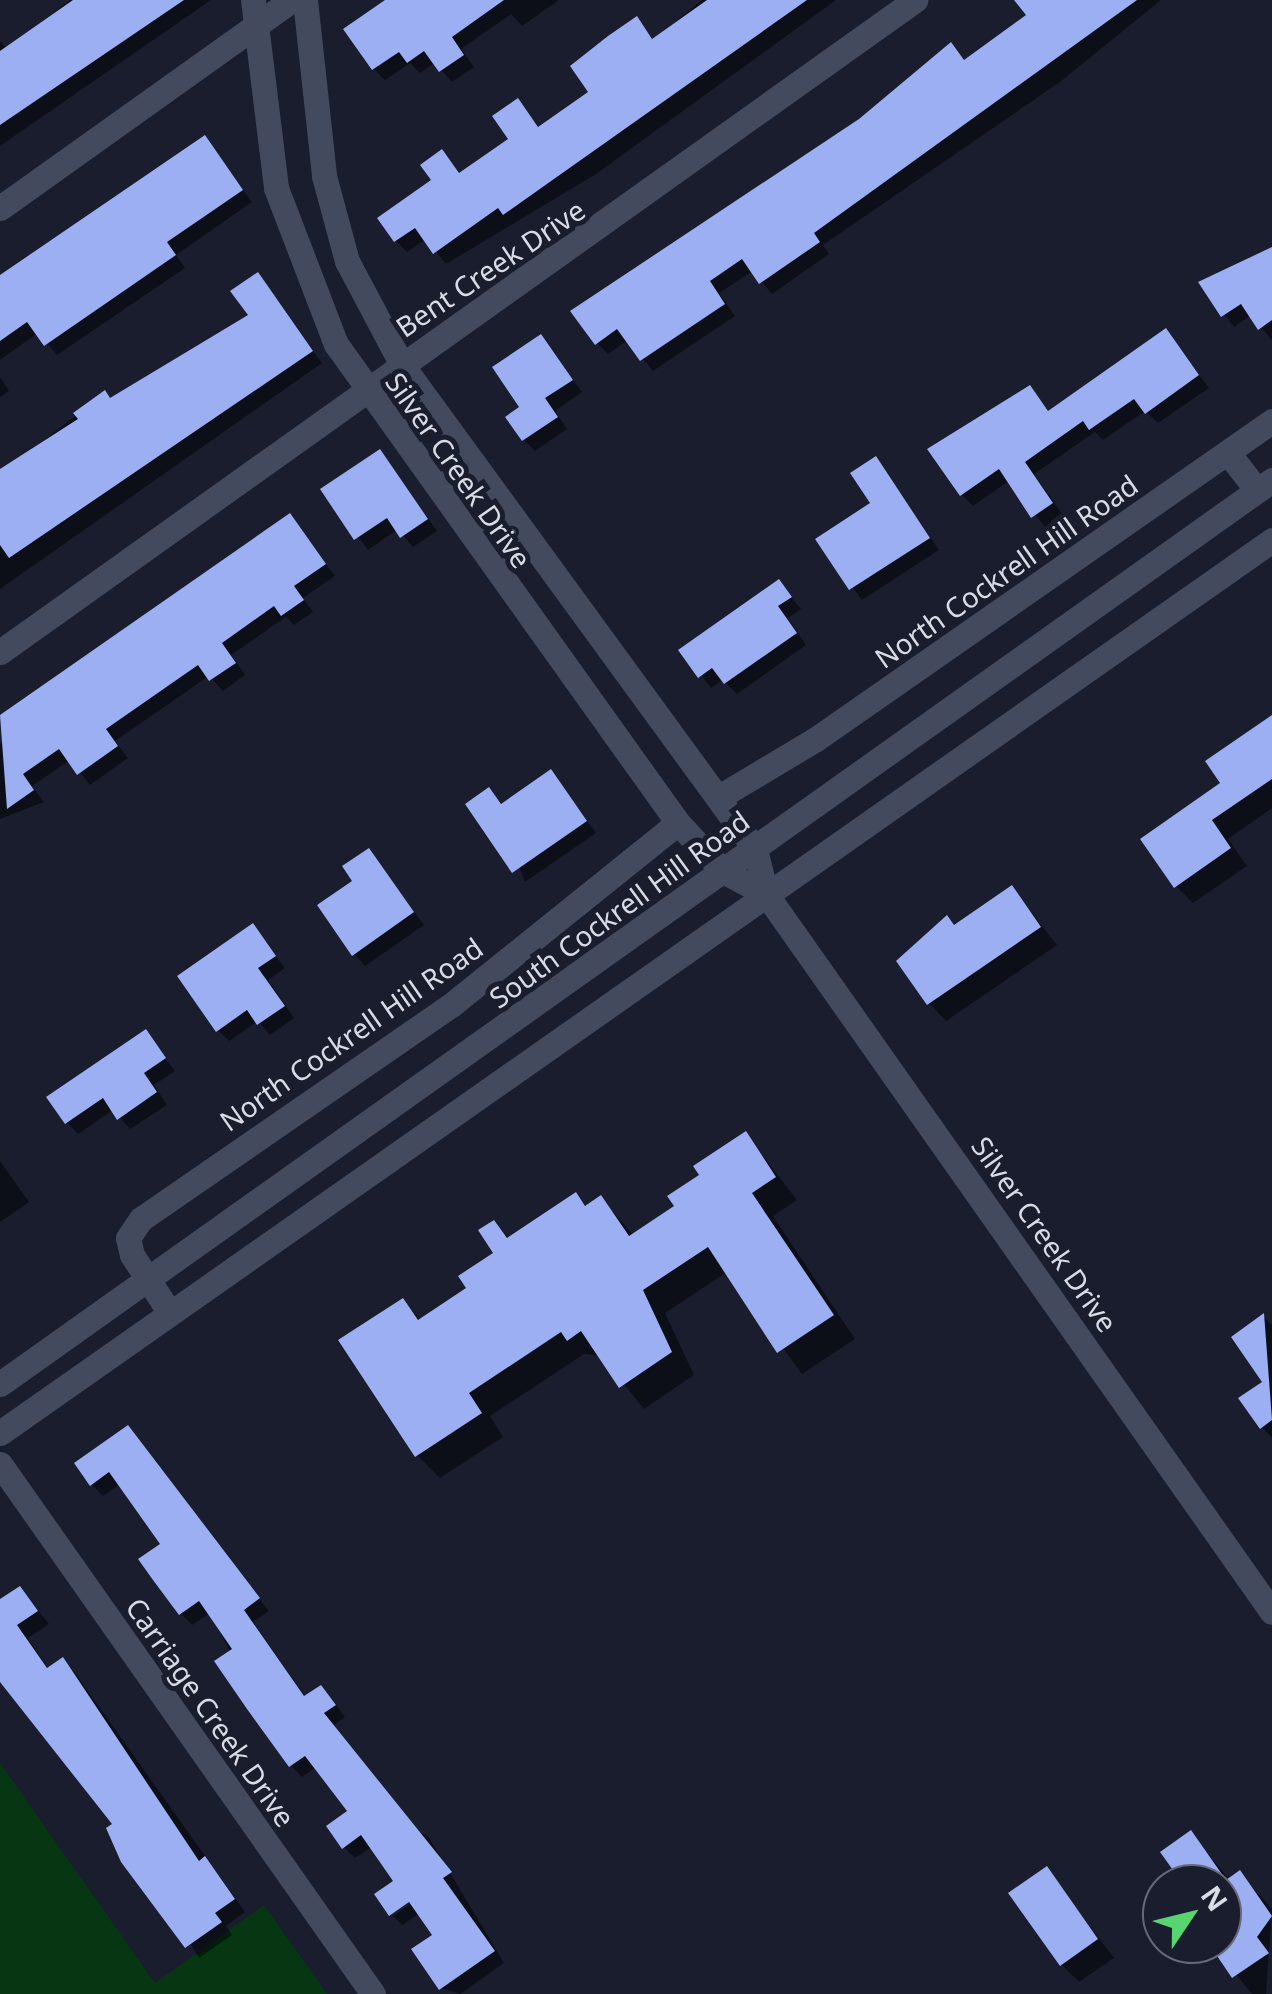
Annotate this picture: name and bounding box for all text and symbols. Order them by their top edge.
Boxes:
street label: Bent Creek Drive [389,192,591,344]
street label: Silver Creek Drive [379,366,539,574]
street label: North Cockrell Hill Road [868,467,1144,675]
street label: South Cockrell Hill Road [483,803,755,1015]
street label: North Cockrell Hill Road [213,930,489,1138]
street label: Silver Creek Drive [965,1130,1125,1338]
street label: Carriage Creek Drive [119,1591,303,1833]
north arrow [1142,1864,1242,1964]
text: N [1193,1878,1237,1918]

